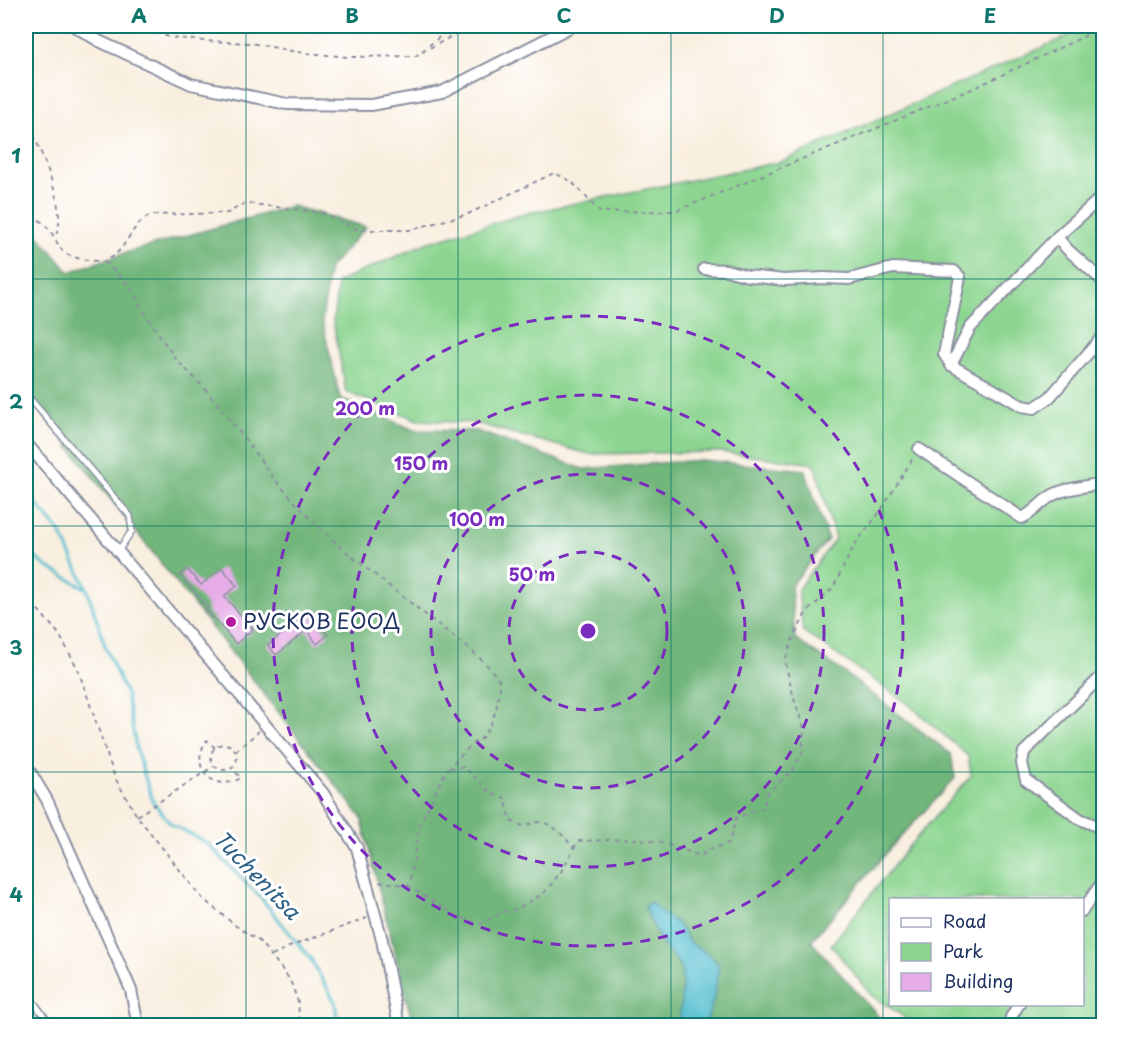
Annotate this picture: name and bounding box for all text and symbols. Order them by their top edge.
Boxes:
text: A [131,0,147,30]
text: B [345,0,359,30]
text: C [556,0,572,30]
text: D [769,0,785,30]
text: E [984,0,996,30]
text: 1 [11,140,21,170]
text: 2 [9,386,23,416]
text: 200 m [335,394,395,421]
text: 150 m [394,449,448,476]
text: 100 m [449,505,505,532]
text: 50 m [509,560,555,587]
place label: РУСКОВ ЕООД [243,604,400,636]
marker: РУСКОВ ЕООД [224,615,238,629]
centre of rings [578,621,598,641]
text: 3 [9,632,23,662]
water label: Tuchenitsa [207,822,310,927]
text: 4 [9,879,23,909]
legend [889,898,1084,1006]
text: Road [943,907,987,934]
text: Park [943,937,983,964]
text: Building [943,967,1013,994]

